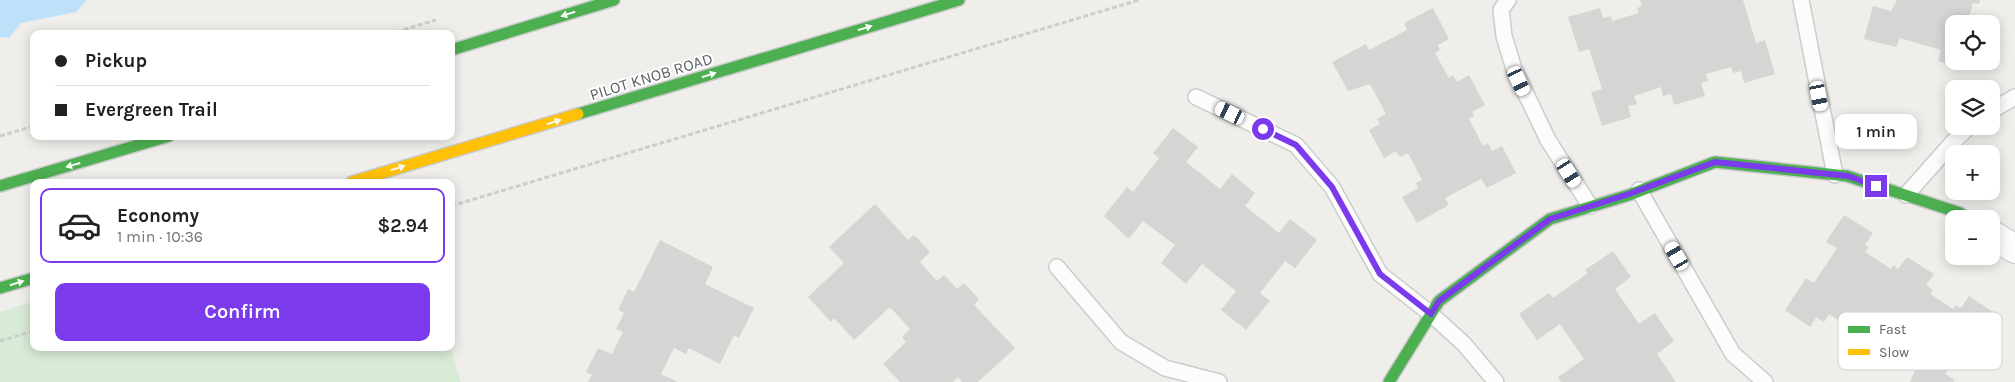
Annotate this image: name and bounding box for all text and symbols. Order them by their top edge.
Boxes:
one-way arrow [560,11,575,19]
map controls [1945,15,2000,265]
button: locate [1945,15,2000,70]
one-way arrow [858,24,873,32]
street label: PILOT KNOB ROAD [587,49,715,104]
text: Pickup [85,50,147,72]
car [1505,64,1532,98]
one-way arrow [702,71,717,79]
car [1808,80,1829,112]
button: layers [1945,80,2000,135]
text: Evergreen Trail [85,99,218,121]
car [1213,100,1246,126]
callout: 1 min [1835,114,1917,148]
one-way arrow [546,117,561,125]
route start [1252,118,1274,140]
text: 1 min [1856,122,1896,141]
button: + [1945,145,2000,200]
car [1554,156,1583,190]
one-way arrow [65,161,80,169]
one-way arrow [391,164,406,172]
route end [1865,175,1887,197]
icon: car [57,203,102,248]
text: Economy [117,205,199,227]
button: − [1945,210,2000,265]
text: $2.94 [377,215,428,237]
text: 1 min · 10:36 [117,227,203,246]
car [1663,239,1690,273]
one-way arrow [9,279,24,287]
button: Confirm [55,283,430,341]
legend [1838,312,2002,370]
text: Fast [1879,321,1906,338]
text: Slow [1879,344,1909,361]

